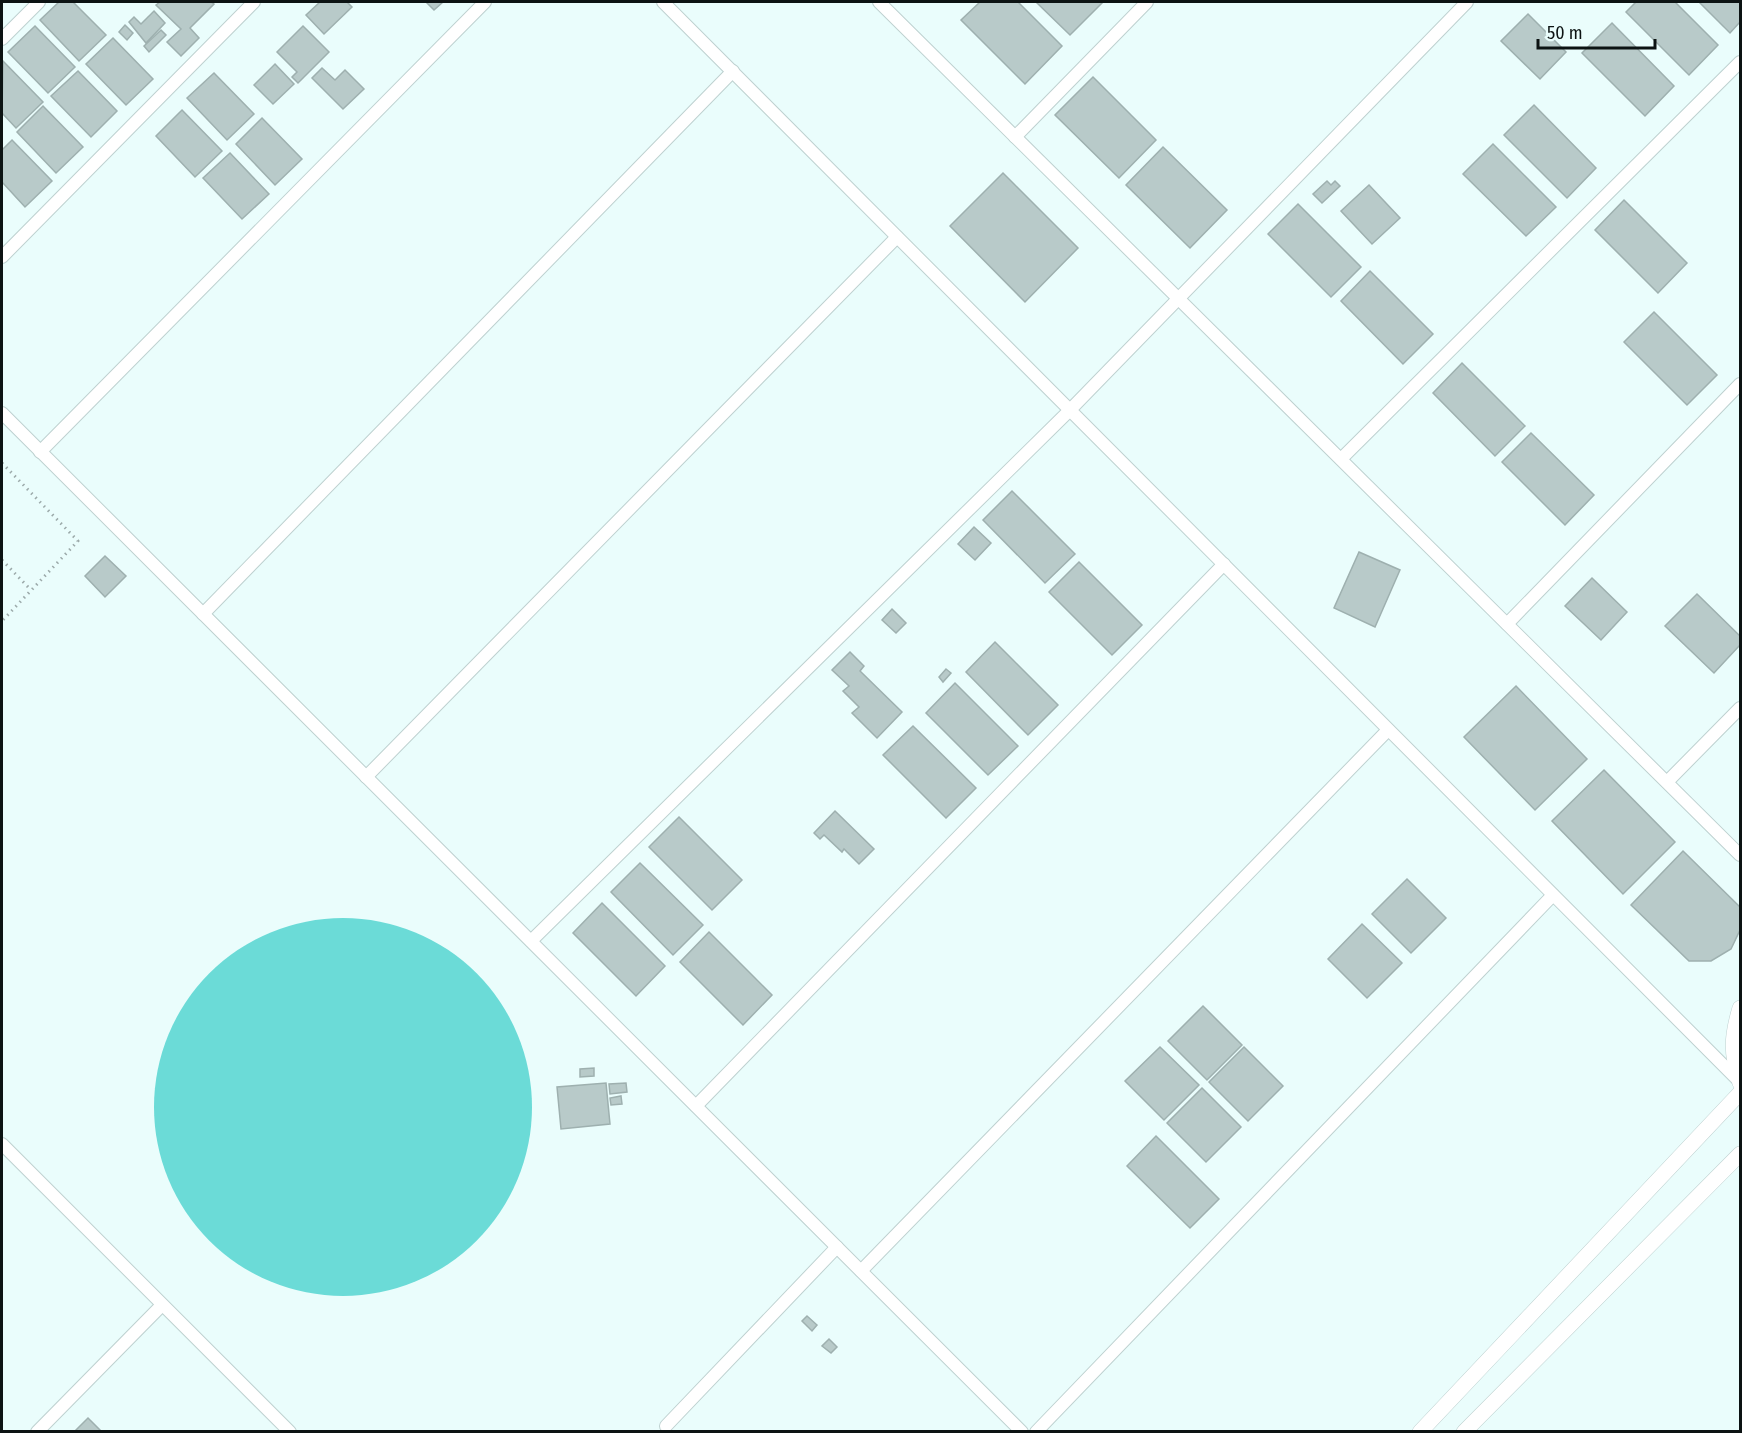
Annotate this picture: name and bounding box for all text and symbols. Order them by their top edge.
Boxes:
scale bar [1538,12,1655,50]
text: 50 m [1547,22,1583,44]

